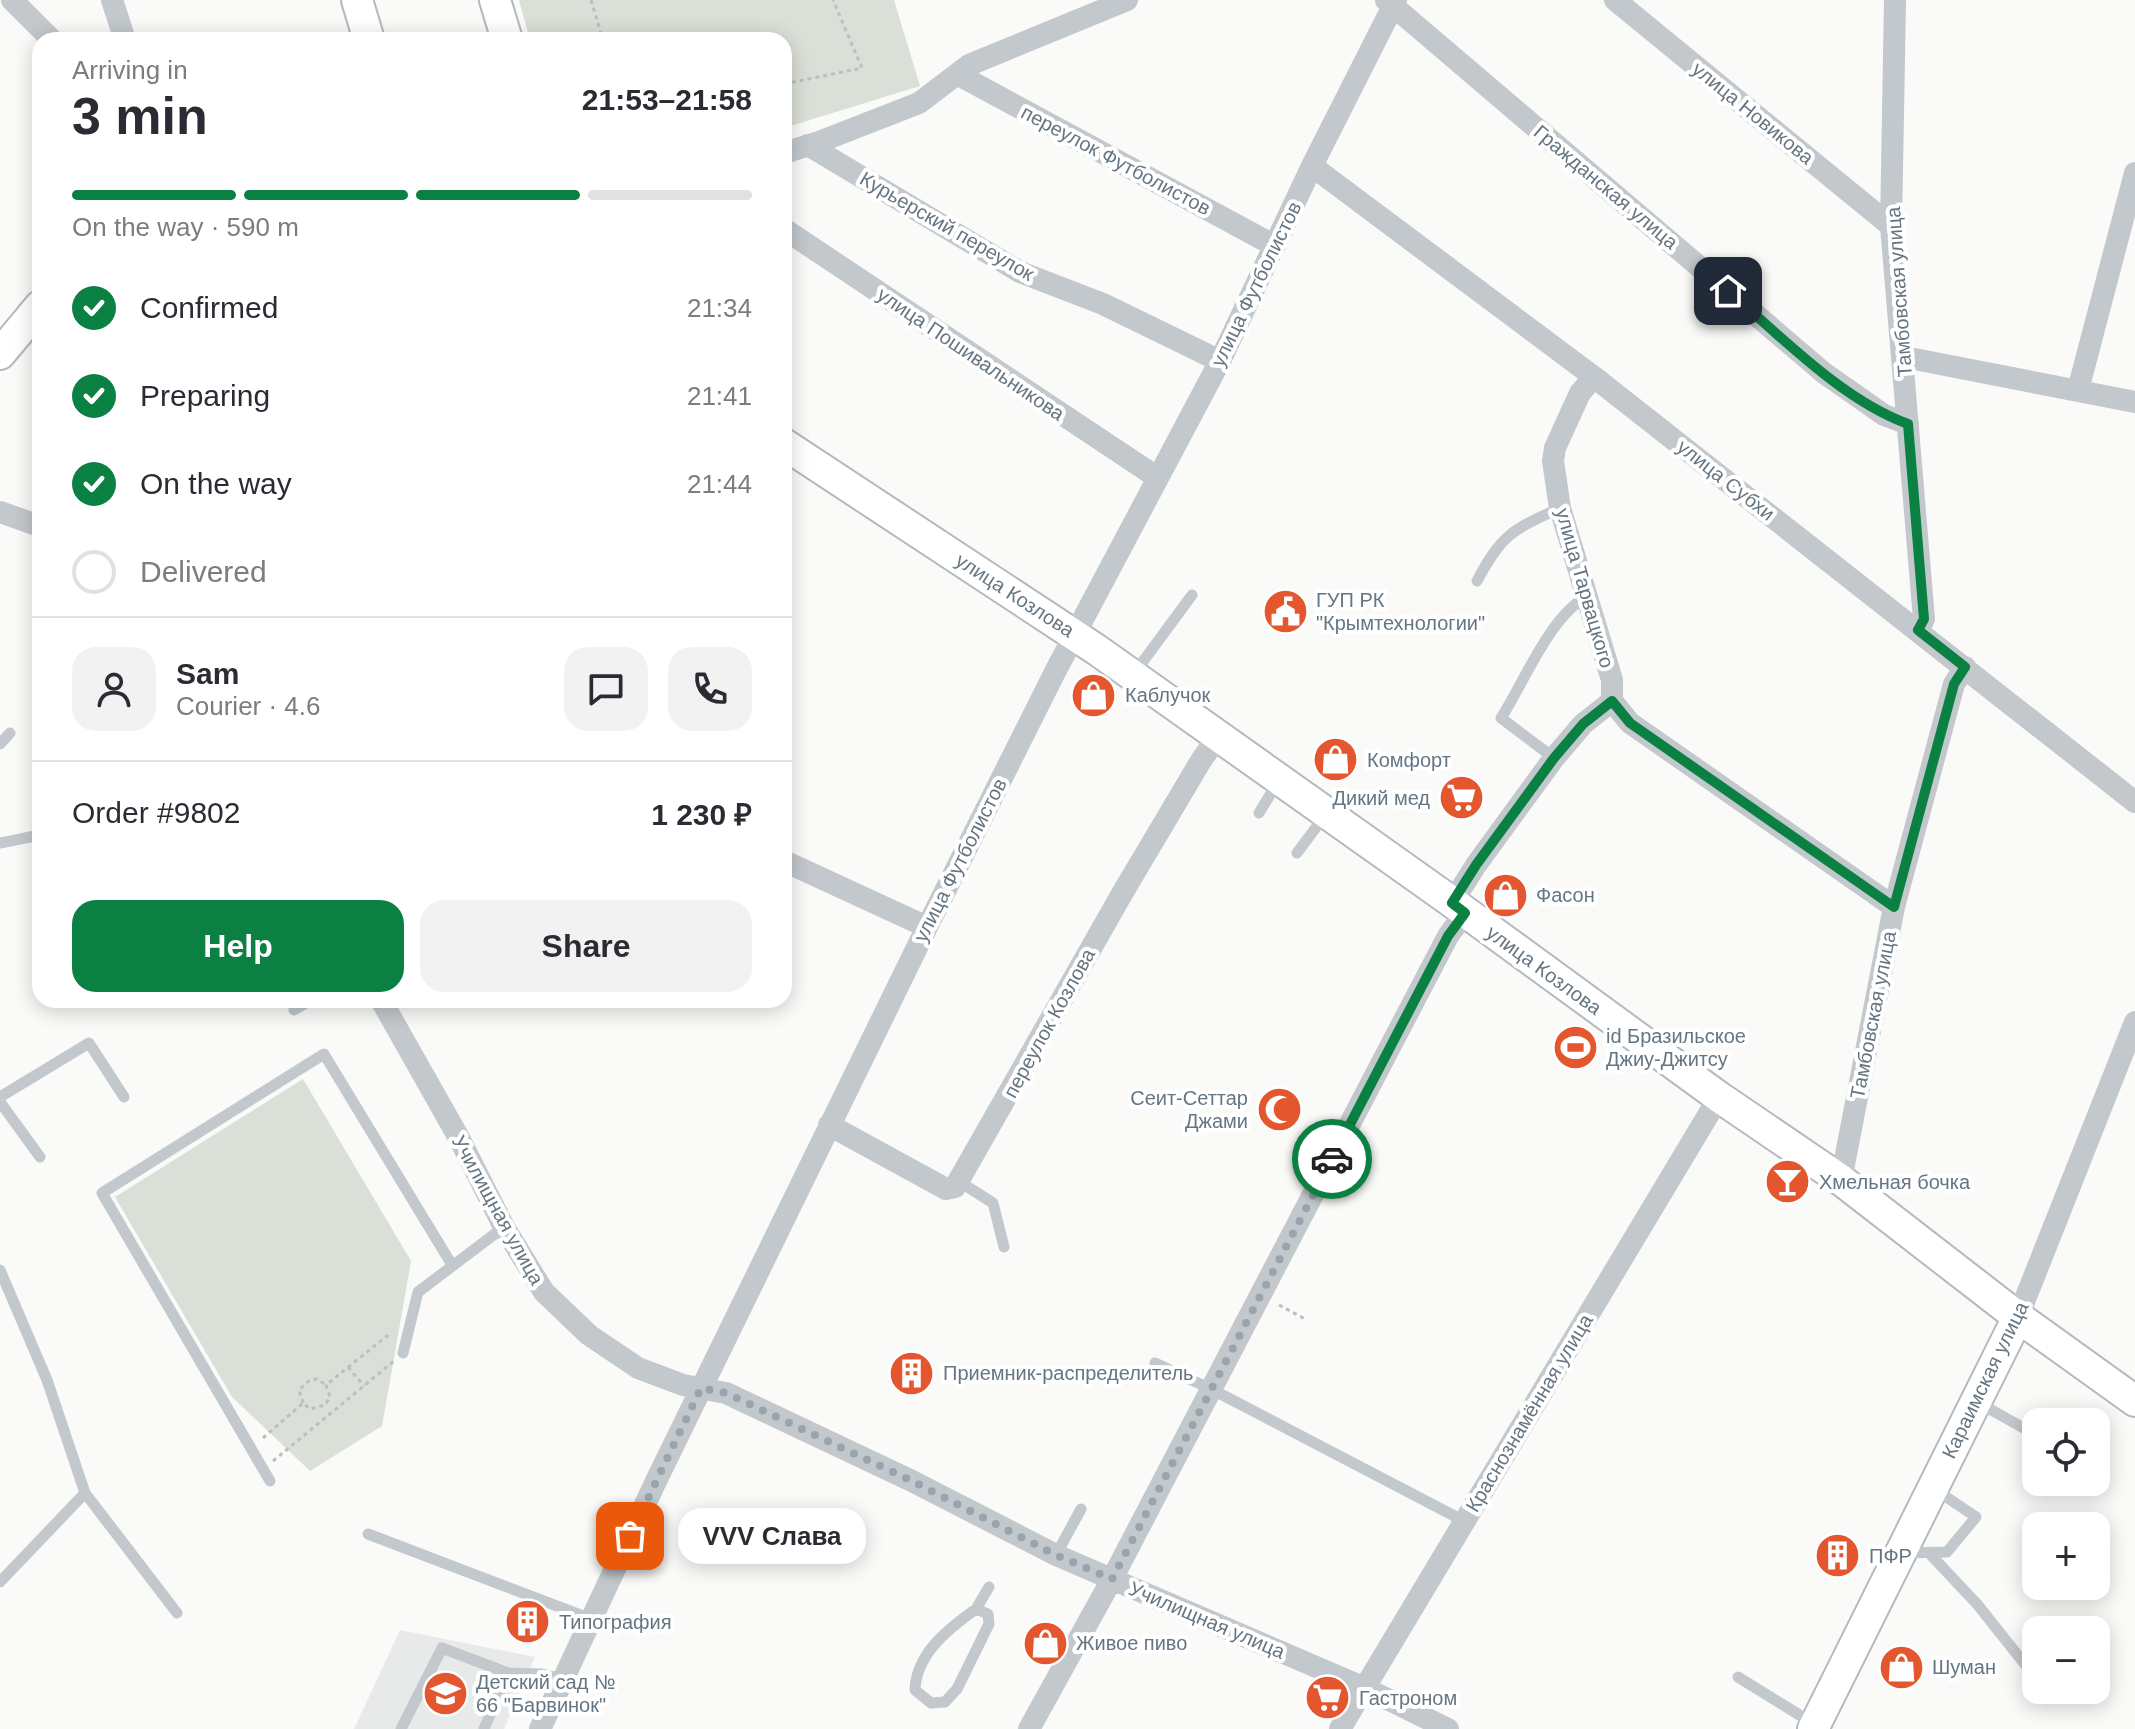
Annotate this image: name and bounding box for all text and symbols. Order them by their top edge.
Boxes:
text: Arriving in [72,55,188,85]
street label: улица Новикова [1688,57,1819,169]
text: 21:53–21:58 [582,83,752,116]
text: 3 min [72,87,208,145]
street label: переулок Футболистов [1018,101,1214,219]
street label: Гражданская улица [1530,120,1683,254]
street label: Курьерский переулок [856,167,1038,285]
street label: улица Футболистов [1207,198,1305,370]
street label: Тамбовская улица [1882,205,1916,378]
text: On the way · 590 m [72,212,299,242]
pin [1694,257,1762,325]
icon: home [1706,269,1750,313]
street label: улица Пошивальникова [873,283,1069,425]
icon: check [72,286,116,330]
text: Confirmed [140,291,278,324]
text: 21:34 [687,293,752,323]
icon: check [72,374,116,418]
text: Preparing [140,379,270,412]
text: 21:41 [687,381,752,411]
street label: улица Субхи [1673,435,1779,525]
icon: check [72,462,116,506]
text: On the way [140,467,292,500]
text: 21:44 [687,469,752,499]
street label: улица Тарвацкого [1552,506,1618,670]
street label: улица Козлова [952,549,1079,642]
text: Delivered [140,555,267,588]
public building icon: ГУП РК "Крымтехнологии" [1261,587,1309,635]
place label: ГУП РК "Крымтехнологии" [1316,589,1485,634]
button: person [72,647,156,731]
button: chat [564,647,648,731]
button: phone [668,647,752,731]
text: Sam [176,657,239,690]
shop icon: Каблучок [1070,671,1118,719]
place label: Каблучок [1125,684,1211,706]
text: Courier · 4.6 [176,691,321,721]
shop icon: Комфорт [1312,736,1360,784]
place label: Комфорт [1367,749,1451,771]
supermarket icon: Дикий мед [1437,774,1485,822]
street label: улица Футболистов [909,775,1011,945]
place label: Дикий мед [1333,787,1430,809]
text: Order #9802 [72,796,240,829]
text: 1 230 ₽ [651,798,752,831]
shop icon: Фасон [1481,871,1529,919]
place label: Фасон [1536,884,1595,906]
button: Help [72,900,404,992]
button: Share [420,900,752,992]
street label: улица Козлова [1482,921,1606,1020]
street label: Тамбовская улица [1846,928,1900,1101]
street label: переулок Козлова [999,944,1099,1101]
sports icon: id Бразильское Джиу-Джитсу [1551,1023,1599,1071]
place label: id Бразильское Джиу-Джитсу [1606,1025,1746,1070]
mosque icon: Сеит-Сеттар Джами [1255,1086,1303,1134]
place label: Сеит-Сеттар Джами [1130,1087,1248,1132]
courier [1292,1119,1372,1199]
street label: Училищная улица [448,1132,549,1289]
icon: car [1310,1137,1354,1181]
bar icon: Хмельная бочка [1764,1158,1812,1206]
place label: Хмельная бочка [1819,1171,1971,1193]
street label: Караимская улица [1937,1297,2033,1462]
street label: Краснознамённая улица [1461,1309,1597,1516]
building icon: Приемник-распределитель [888,1349,936,1397]
place label: Приемник-распределитель [943,1362,1194,1384]
map controls [2022,1408,2110,1704]
button: locate [2022,1408,2110,1496]
pin [596,1502,664,1570]
callout: VVV Слава [678,1508,866,1564]
button: + [2022,1512,2110,1600]
icon: bag [608,1514,652,1558]
text: VVV Слава [702,1521,842,1551]
building icon: ПФР [1814,1532,1862,1580]
place label: ПФР [1869,1545,1912,1567]
street label: Училищная улица [1126,1577,1289,1663]
building icon: Типография [504,1598,552,1646]
place label: Типография [559,1611,671,1633]
button: − [2022,1616,2110,1704]
shop icon: Живое пиво [1021,1619,1069,1667]
place label: Живое пиво [1076,1632,1187,1654]
shop icon: Шуман [1877,1643,1925,1691]
place label: Шуман [1932,1656,1996,1678]
school or university icon: Детский сад № 66 "Барвинок" [421,1669,469,1717]
place label: Детский сад № 66 "Барвинок" [476,1671,615,1716]
supermarket icon: Гастроном [1304,1674,1352,1722]
place label: Гастроном [1359,1687,1457,1709]

